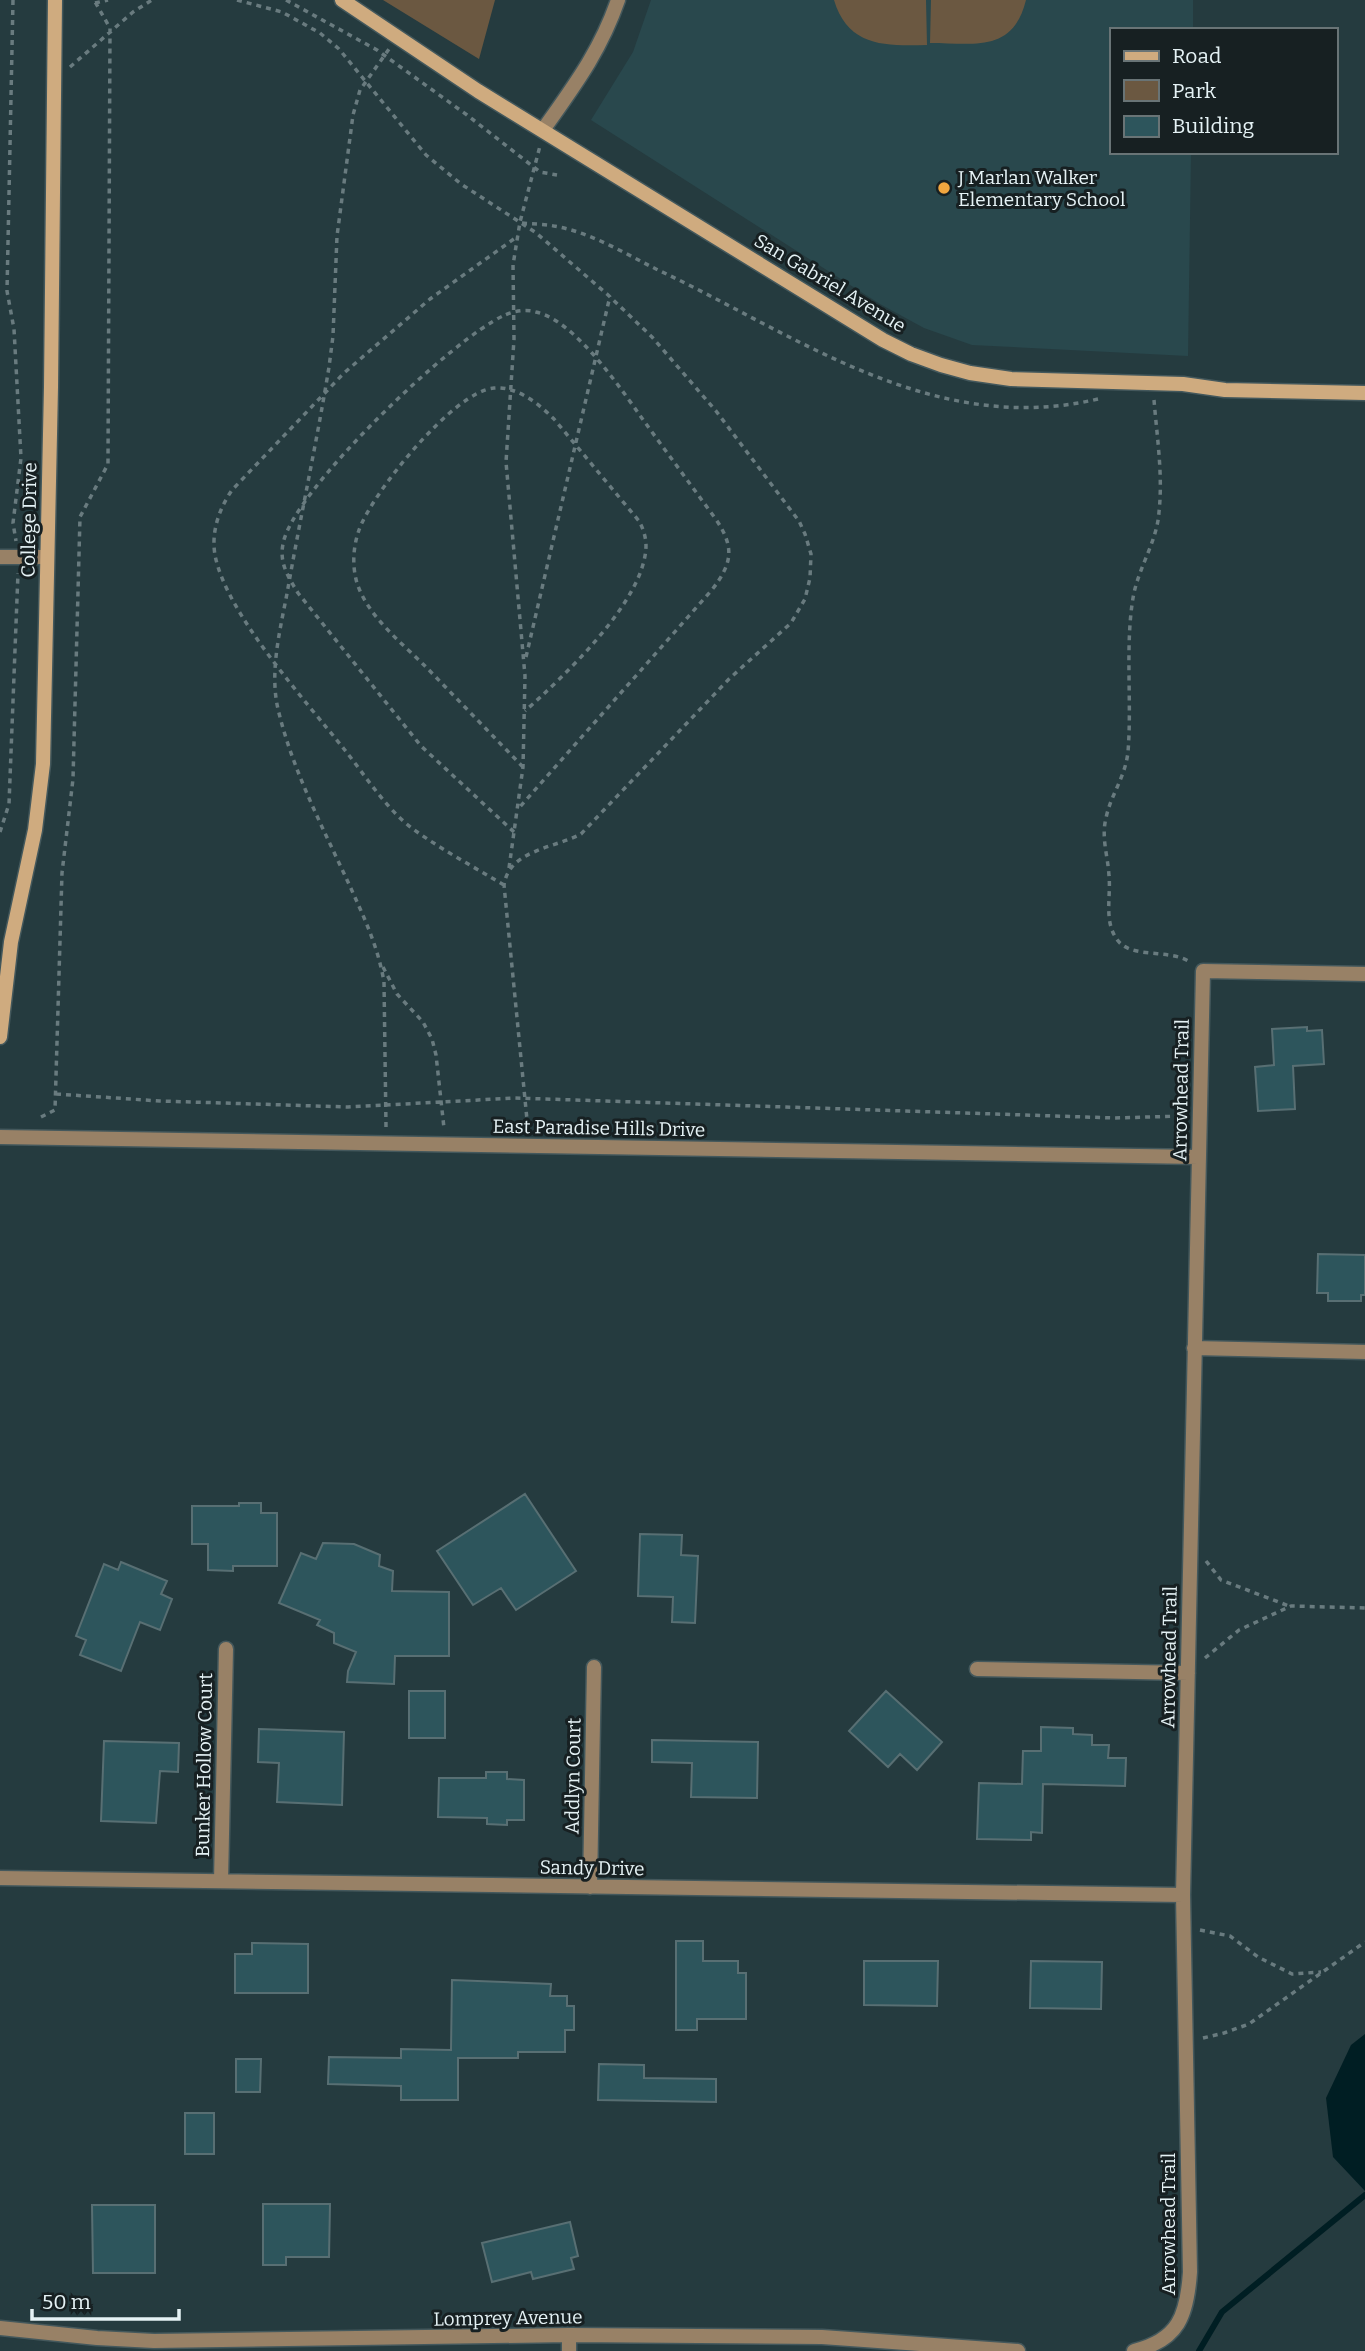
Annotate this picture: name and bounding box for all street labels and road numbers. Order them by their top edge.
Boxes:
street label: San Gabriel Avenue [750,229,910,337]
street label: College Drive [16,462,42,578]
street label: Arrowhead Trail [1168,1019,1194,1161]
street label: East Paradise Hills Drive [492,1115,706,1141]
street label: Arrowhead Trail [1156,1586,1182,1728]
street label: Bunker Hollow Court [191,1672,217,1857]
street label: Addlyn Court [560,1718,586,1834]
street label: Sandy Drive [539,1856,645,1880]
street label: Arrowhead Trail [1157,2153,1180,2295]
street label: Lomprey Avenue [433,2305,583,2331]

